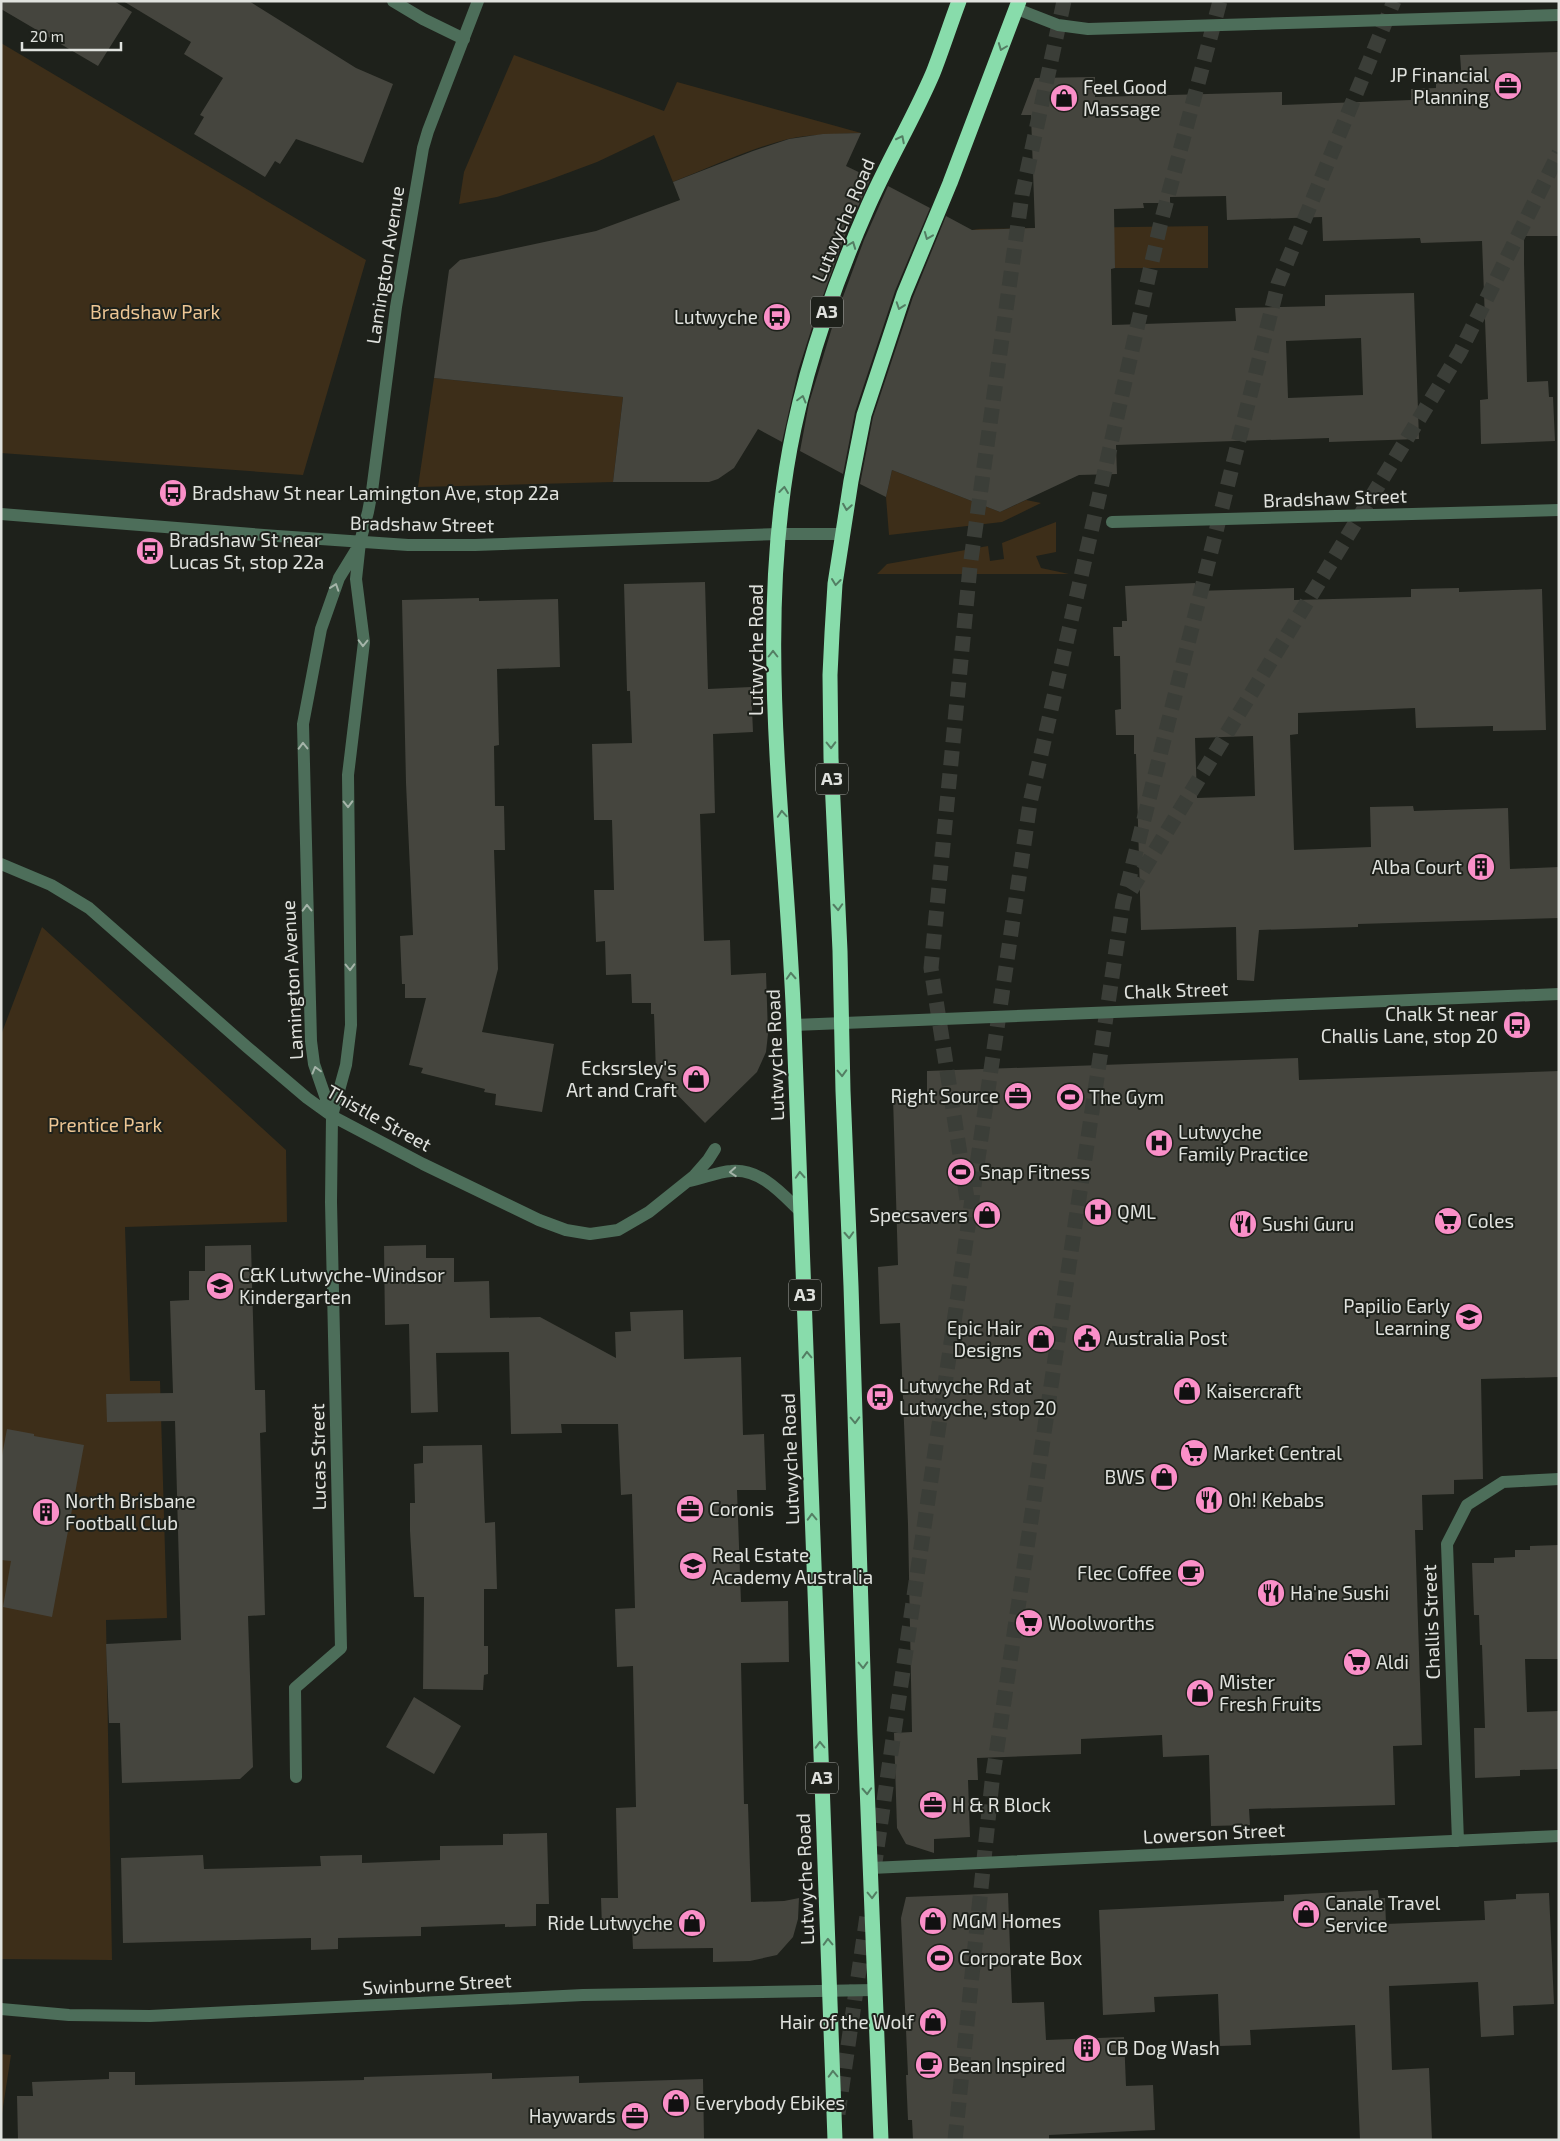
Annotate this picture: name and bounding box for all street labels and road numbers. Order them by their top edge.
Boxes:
street label: Lutwyche Road [806,155,879,285]
street label: Lamington Avenue [361,184,408,346]
road number: A3 [811,296,843,328]
street label: Bradshaw Street [1263,483,1407,512]
street label: Bradshaw Street [350,511,494,536]
street label: Lutwyche Road [744,584,767,716]
road number: A3 [816,764,848,794]
street label: Lamington Avenue [276,900,307,1060]
street label: Chalk Street [1123,976,1229,1003]
street label: Lutwyche Road [761,989,788,1121]
street label: Thistle Street [323,1079,436,1156]
road number: A3 [789,1280,821,1310]
street label: Lutwyche Road [776,1393,803,1525]
street label: Lucas Street [305,1403,330,1511]
street label: Challis Street [1417,1564,1444,1680]
road number: A3 [806,1762,838,1794]
street label: Lutwyche Road [791,1813,818,1945]
street label: Lowerson Street [1142,1817,1286,1848]
street label: Swinburne Street [362,1968,512,1999]

